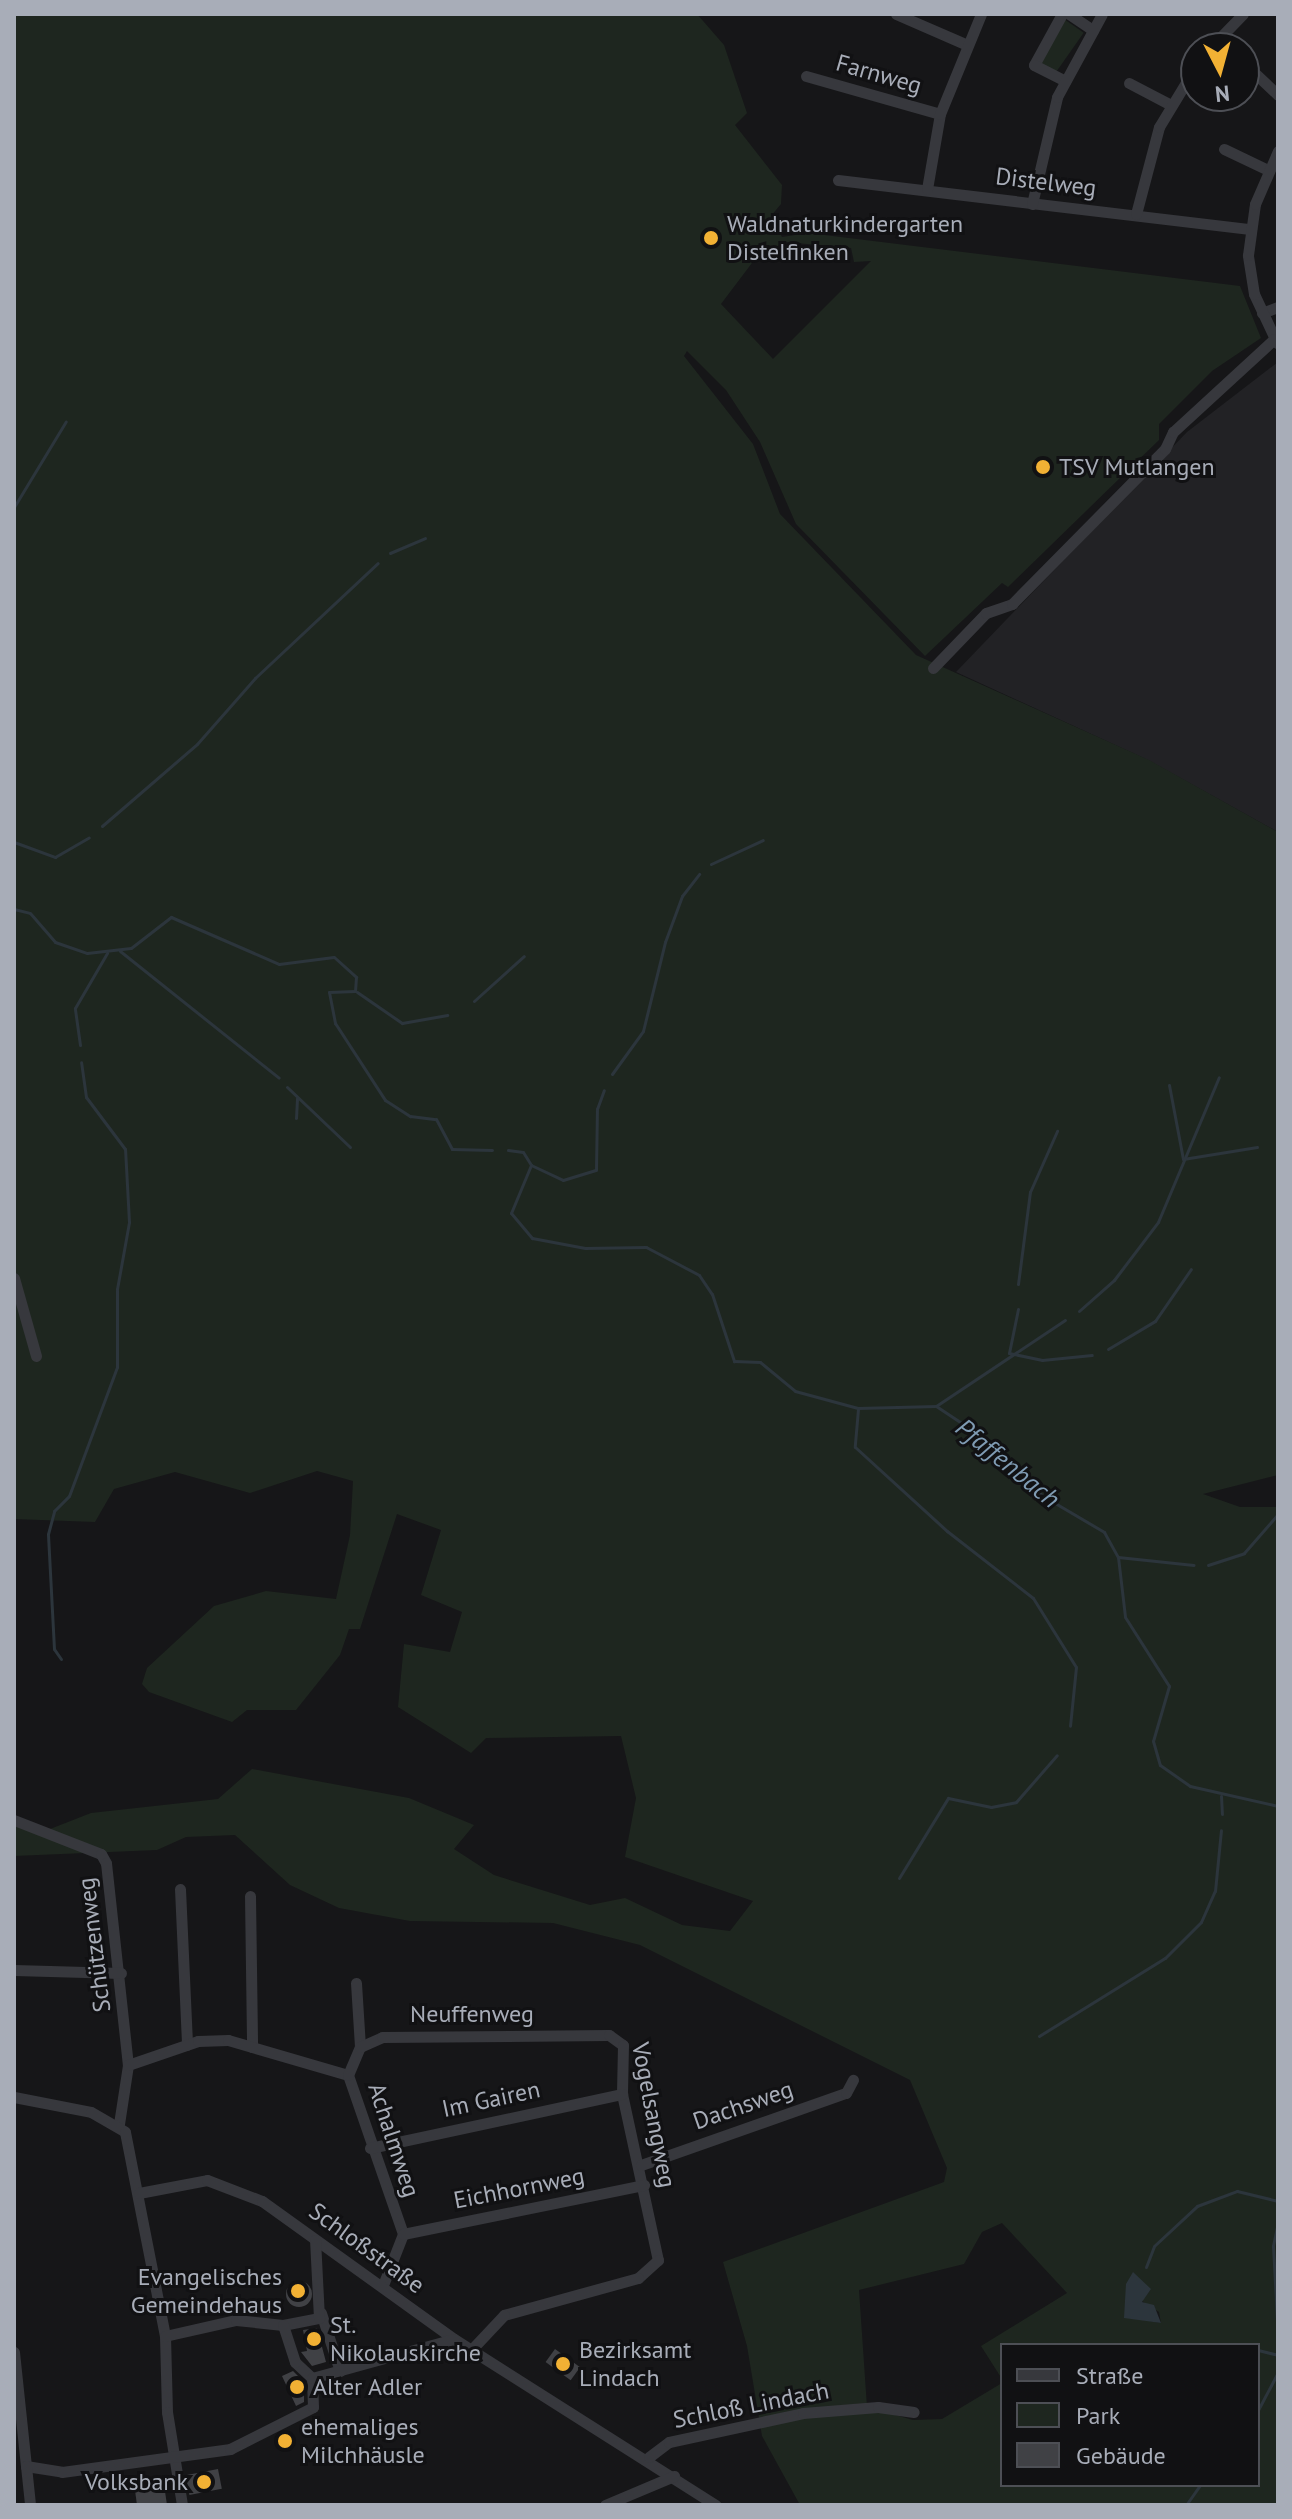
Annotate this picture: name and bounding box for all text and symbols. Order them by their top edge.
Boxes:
north arrow [1180,32,1260,112]
street label: Farnweg [833,48,925,100]
text: N [1214,79,1231,109]
street label: Distelweg [994,162,1098,202]
place label: Waldnaturkindergarten Distelfinken [727,210,963,266]
marker: Waldnaturkindergarten Distelfinken [702,229,720,247]
place label: TSV Mutlangen [1059,453,1215,481]
marker: TSV Mutlangen [1034,458,1052,476]
water label: Pfaffenbach [950,1412,1066,1514]
street label: Schützenweg [71,1876,117,2014]
street label: Neuffenweg [410,2000,534,2028]
street label: Vogelsangweg [626,2040,682,2190]
street label: Dachsweg [689,2074,797,2136]
street label: Im Gairen [439,2075,543,2123]
street label: Achalmweg [362,2079,426,2201]
street label: Eichhornweg [451,2161,587,2215]
street label: Schloßstraße [304,2197,430,2299]
place label: Evangelisches Gemeindehaus [131,2263,282,2319]
marker: Evangelisches Gemeindehaus [289,2282,307,2300]
place label: St. Nikolauskirche [330,2311,481,2367]
marker: St. Nikolauskirche [305,2330,323,2348]
place label: Bezirksamt Lindach [579,2336,691,2392]
legend [1000,2343,1260,2487]
marker: Bezirksamt Lindach [554,2355,572,2373]
text: Straße [1076,2360,1143,2391]
place label: Alter Adler [313,2373,423,2401]
street label: Schloß Lindach [671,2376,831,2434]
marker: Alter Adler [288,2378,306,2396]
text: Park [1076,2400,1120,2431]
place label: ehemaliges Milchhäusle [301,2413,425,2469]
marker: ehemaliges Milchhäusle [276,2432,294,2450]
text: Gebäude [1076,2440,1166,2471]
place label: Volksbank [85,2468,188,2496]
marker: Volksbank [195,2473,213,2491]

